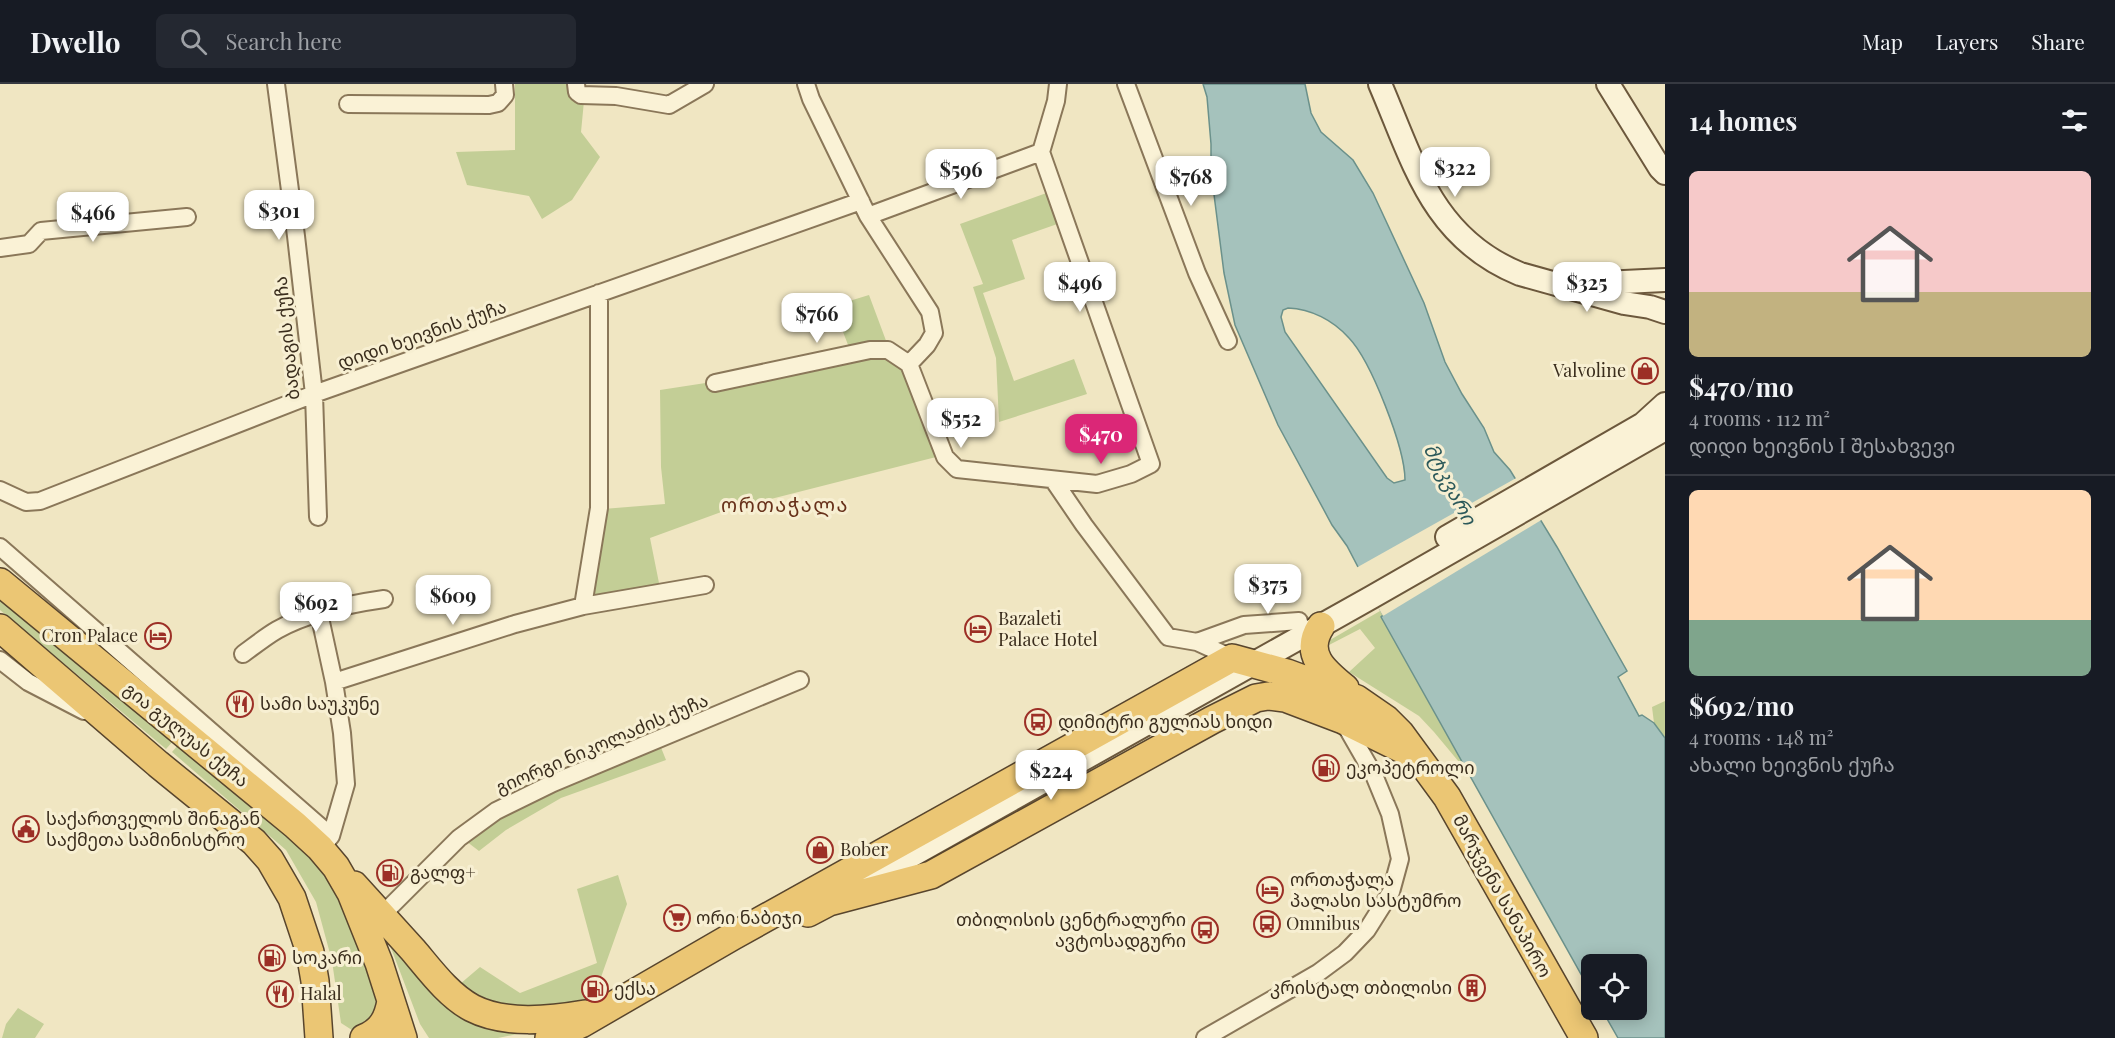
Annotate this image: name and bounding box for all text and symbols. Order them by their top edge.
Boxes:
search box [156,14,576,68]
text: Dwello [30,23,120,60]
icon: search [177,25,210,58]
text: Search here [225,26,342,56]
text: Map [1862,27,1903,55]
text: Layers [1936,27,1998,55]
text: Share [2031,27,2085,55]
text: 14 homes [1689,103,1797,138]
icon: filters [2058,104,2091,137]
pin: $322 [1419,147,1491,198]
pin: $596 [925,149,997,200]
text: $322 [1434,153,1476,180]
text: $596 [940,155,982,182]
pin: $768 [1155,156,1227,207]
text: $768 [1169,162,1213,189]
pin: $301 [243,190,315,241]
pin: $466 [57,192,129,243]
text: $301 [258,196,300,223]
text: $466 [71,198,115,225]
icon: home [1836,210,1944,318]
pin: $496 [1044,262,1116,313]
pin: $325 [1551,262,1623,313]
text: $496 [1058,268,1102,295]
text: $325 [1567,268,1607,295]
street label: ბადაგის ქუჩა [268,275,304,401]
pin: $766 [781,293,853,344]
street label: დიდი ხეივნის ქუჩა [334,294,509,374]
text: $766 [795,299,839,326]
shop icon: Valvoline [1630,356,1660,386]
place label: Valvoline [1552,358,1626,382]
text: $470/mo [1689,369,1794,404]
pin: $552 [925,398,997,449]
text: $552 [941,404,981,431]
text: 4 rooms · 112 m² [1689,404,1830,431]
pin: $470 [1065,414,1137,465]
text: $470 [1079,420,1123,447]
text: დიდი ხეივნის I შესახვევი [1689,431,1955,458]
water label: მტკვარი [1419,438,1485,530]
district label: ორთაჭალა [721,490,849,518]
icon: home [1836,529,1944,637]
pin: $375 [1232,564,1304,615]
text: $375 [1248,570,1288,597]
pin: $609 [417,575,489,626]
text: $609 [430,581,476,608]
pin: $692 [280,582,352,633]
text: $692 [294,588,338,615]
place label: Bazaleti Palace Hotel [998,606,1098,651]
hotel icon: Bazaleti Palace Hotel [963,614,993,644]
hotel icon: Cron Palace [143,621,173,651]
place label: Cron Palace [42,623,138,647]
street label: გია გულუას ქუჩა [119,676,254,792]
street label: გიორგი ნიკოლაძის ქუჩა [492,687,712,799]
text: $692/mo [1689,688,1794,723]
restaurant icon: სამი საუკუნე [225,689,255,719]
place label: სამი საუკუნე [260,691,380,715]
bus stop icon: დიმიტრი გულიას ხიდი [1023,707,1053,737]
place label: დიმიტრი გულიას ხიდი [1058,709,1273,733]
text: 4 rooms · 148 m² [1689,723,1833,750]
pin: $224 [1015,750,1087,801]
text: ახალი ხეივნის ქუჩა [1689,750,1895,777]
fuel station icon: ეკოპეტროლი [1311,753,1341,783]
place label: ეკოპეტროლი [1346,755,1475,779]
text: $224 [1030,756,1072,783]
place label: საქართველოს შინაგან საქმეთა სამინისტრო [46,806,260,851]
street label: მარჯვენა სანაპირო [1448,810,1558,981]
public building icon: საქართველოს შინაგან საქმეთა სამინისტრო [11,814,41,844]
shop icon: Bober [805,835,835,865]
place label: Bober [840,837,888,861]
fuel station icon: გალფ+ [375,858,405,888]
place label: გალფ+ [410,860,476,884]
place label: ორთაჭალა პალასი სასტუმრო [1290,867,1462,912]
hotel icon: ორთაჭალა პალასი სასტუმრო [1255,875,1285,905]
supermarket icon: ორი ნაბიჯი [662,903,692,933]
place label: ორი ნაბიჯი [696,905,802,929]
place label: თბილისის ცენტრალური ავტოსადგური [956,907,1186,952]
bus stop icon: Omnibus [1252,909,1282,939]
place label: Omnibus [1286,911,1360,935]
bus stop icon: თბილისის ცენტრალური ავტოსადგური [1190,915,1220,945]
fuel station icon: სოკარი [257,943,287,973]
place label: სოკარი [292,945,362,969]
map controls [1581,954,1647,1020]
button: locate [1581,954,1647,1020]
building icon: კრისტალ თბილისი [1457,973,1487,1003]
fuel station icon: ექსა [580,974,610,1004]
place label: კრისტალ თბილისი [1270,975,1452,999]
place label: ექსა [614,976,656,1000]
restaurant icon: Halal [265,979,295,1009]
place label: Halal [300,981,342,1005]

